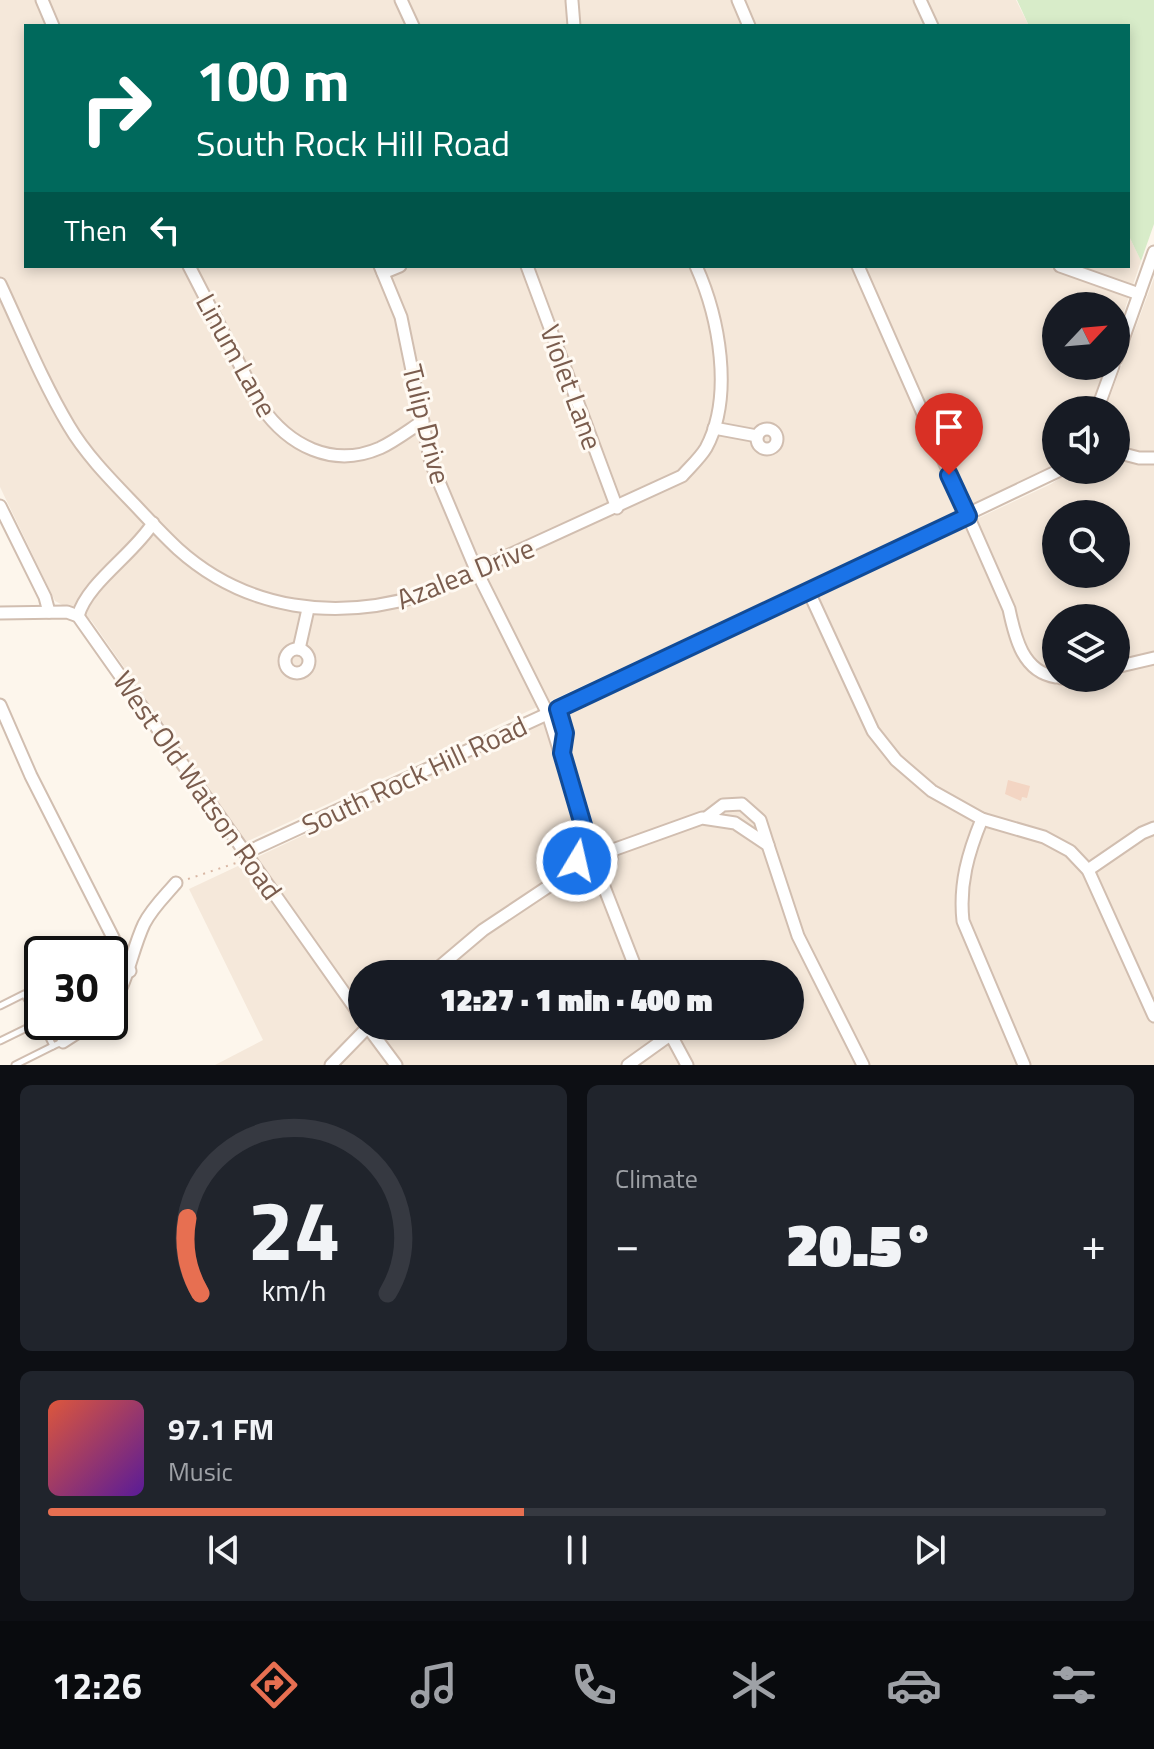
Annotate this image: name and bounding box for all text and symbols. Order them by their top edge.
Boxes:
text: 100 m [196,38,349,123]
icon: right [64,56,168,160]
text: South Rock Hill Road [196,115,510,170]
text: Then [64,207,127,253]
icon: left [143,208,187,252]
street label: Linum Lane [185,285,289,425]
north arrow [1042,292,1130,380]
map controls [1042,292,1130,692]
street label: Violet Lane [530,318,614,456]
street label: Tulip Drive [391,360,463,488]
pin [915,393,983,475]
button: sound [1042,396,1130,484]
icon: arrive [927,405,971,449]
button: search [1042,500,1130,588]
street label: Azalea Drive [389,526,541,620]
button: layers [1042,604,1130,692]
street label: West Old Watson Road [103,662,293,908]
street label: South Rock Hill Road [294,704,534,846]
position arrow [535,819,619,903]
speed limit sign: 30 [24,936,128,1040]
text: 12:27 · 1 min · 400 m [440,977,712,1023]
text: Climate [615,1159,698,1198]
text: 24 [247,1166,340,1292]
text: 20.5° [786,1198,935,1289]
text: − [615,1210,640,1277]
text: + [1081,1210,1106,1277]
text: km/h [261,1269,326,1312]
text: 97.1 FM [168,1406,274,1452]
text: Music [168,1452,233,1491]
icon: previous [202,1528,246,1572]
icon: pause [555,1528,599,1572]
icon: next [908,1528,952,1572]
icon: directions [246,1657,302,1713]
icon: music [406,1657,462,1713]
icon: phone [566,1657,622,1713]
icon: climate [726,1657,782,1713]
icon: car [886,1657,942,1713]
icon: filters [1046,1657,1102,1713]
text: 12:26 [52,1658,142,1713]

